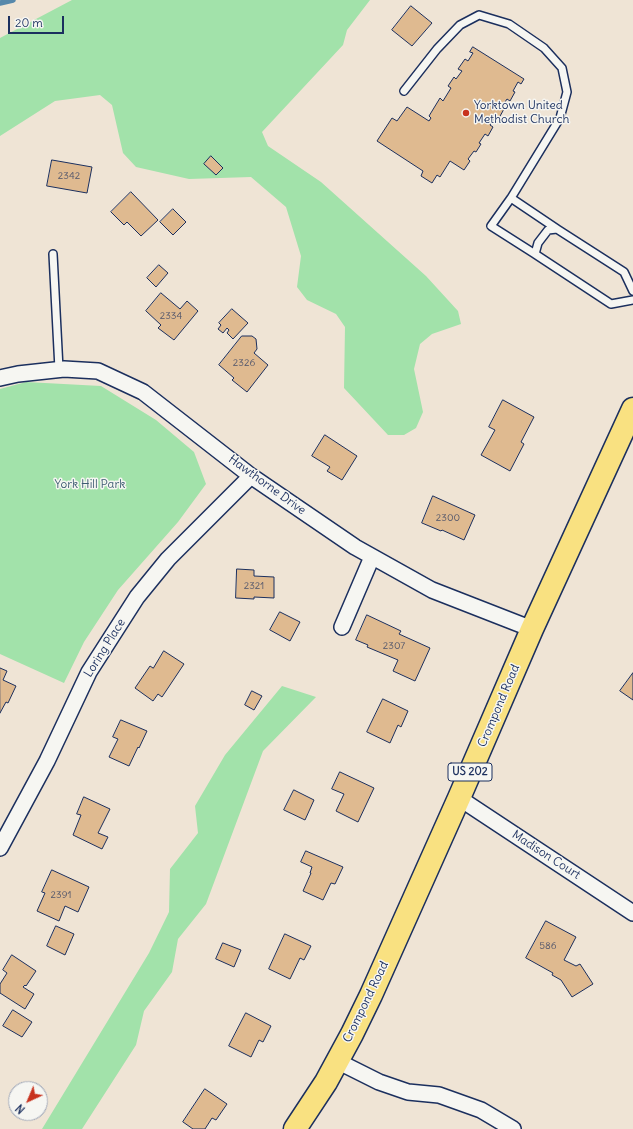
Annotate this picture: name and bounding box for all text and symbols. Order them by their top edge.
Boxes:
scale bar [10,8,66,34]
text: 20 m [15,15,43,30]
place label: Yorktown United Methodist Church [474,99,570,127]
marker: Yorktown United Methodist Church [461,108,471,118]
house number: 2342 [58,170,80,182]
house number: 2334 [160,310,182,322]
house number: 2326 [233,357,255,369]
street label: Hawthorne Drive [225,452,309,518]
park label: York Hill Park [55,478,125,492]
house number: 2300 [436,512,460,524]
house number: 2321 [244,580,264,592]
street label: Loring Place [81,616,129,680]
house number: 2307 [383,640,405,652]
street label: Crompond Road [475,662,523,750]
road number: US 202 [448,763,492,781]
street label: Madison Court [509,828,583,882]
house number: 2391 [51,889,71,901]
house number: 586 [539,940,557,952]
street label: Crompond Road [340,959,392,1045]
north arrow [8,1081,48,1121]
text: N [13,1101,28,1117]

